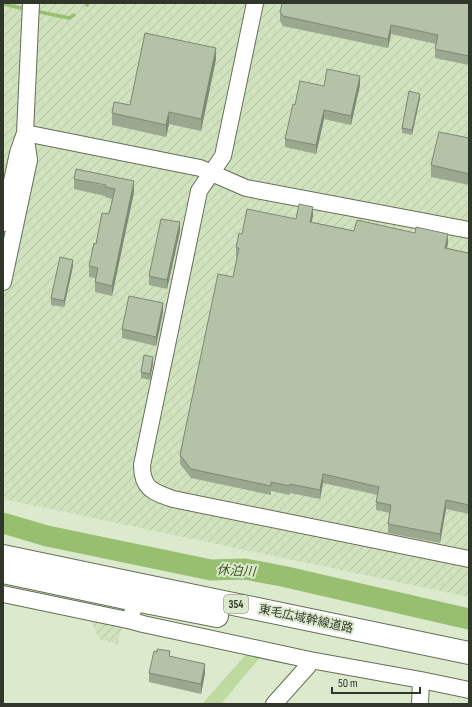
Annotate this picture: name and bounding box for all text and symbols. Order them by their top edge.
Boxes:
water label: 休泊川 [216,562,258,580]
road number: 354 [224,595,248,613]
street label: 東毛広域幹線道路 [257,602,355,636]
scale bar [332,669,420,695]
text: 50 m [338,676,358,691]

